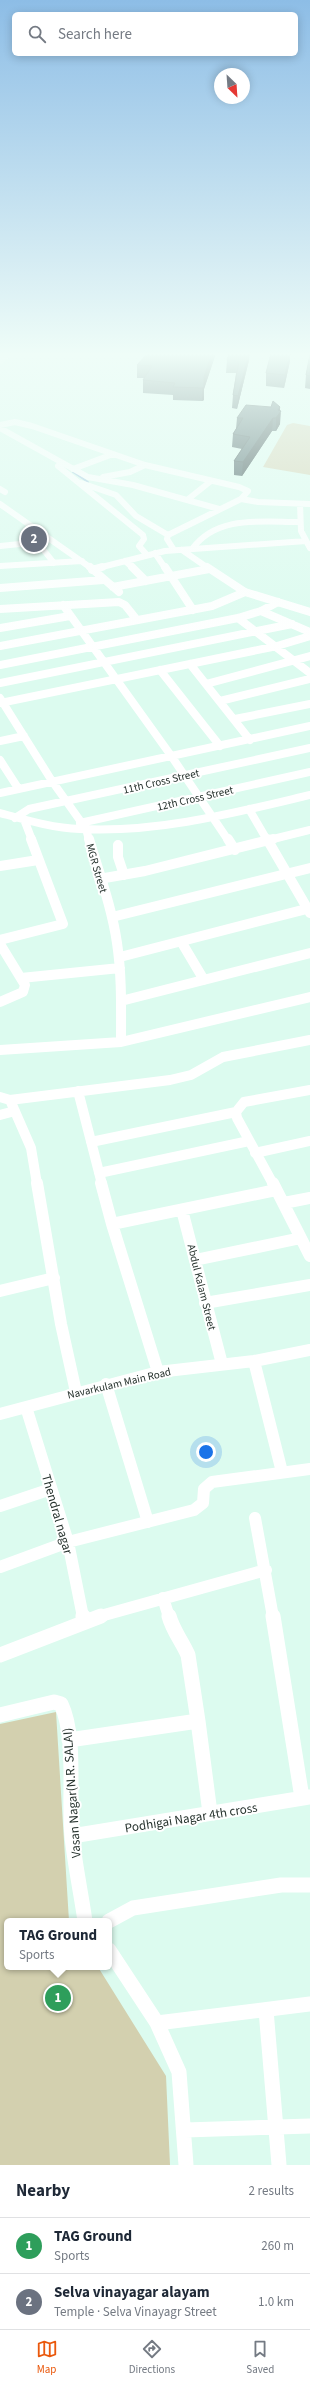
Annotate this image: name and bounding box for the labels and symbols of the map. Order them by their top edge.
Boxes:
north arrow [214,68,250,104]
pin: 2 [21,524,47,554]
street label: 11th Cross Street [122,765,201,798]
street label: 12th Cross Street [156,782,235,815]
street label: MGR Street [82,842,111,895]
street label: Abdul Kalam Street [184,1242,220,1332]
street label: Navarkulam Main Road [66,1364,172,1403]
your location [196,1442,216,1462]
street label: Thendral nagar [37,1472,77,1557]
street label: Vasan Nagar(N.R. SALAI) [58,1727,86,1859]
street label: Podhigai Nagar 4th cross [124,1799,259,1837]
pin: 1 [45,1983,71,2013]

